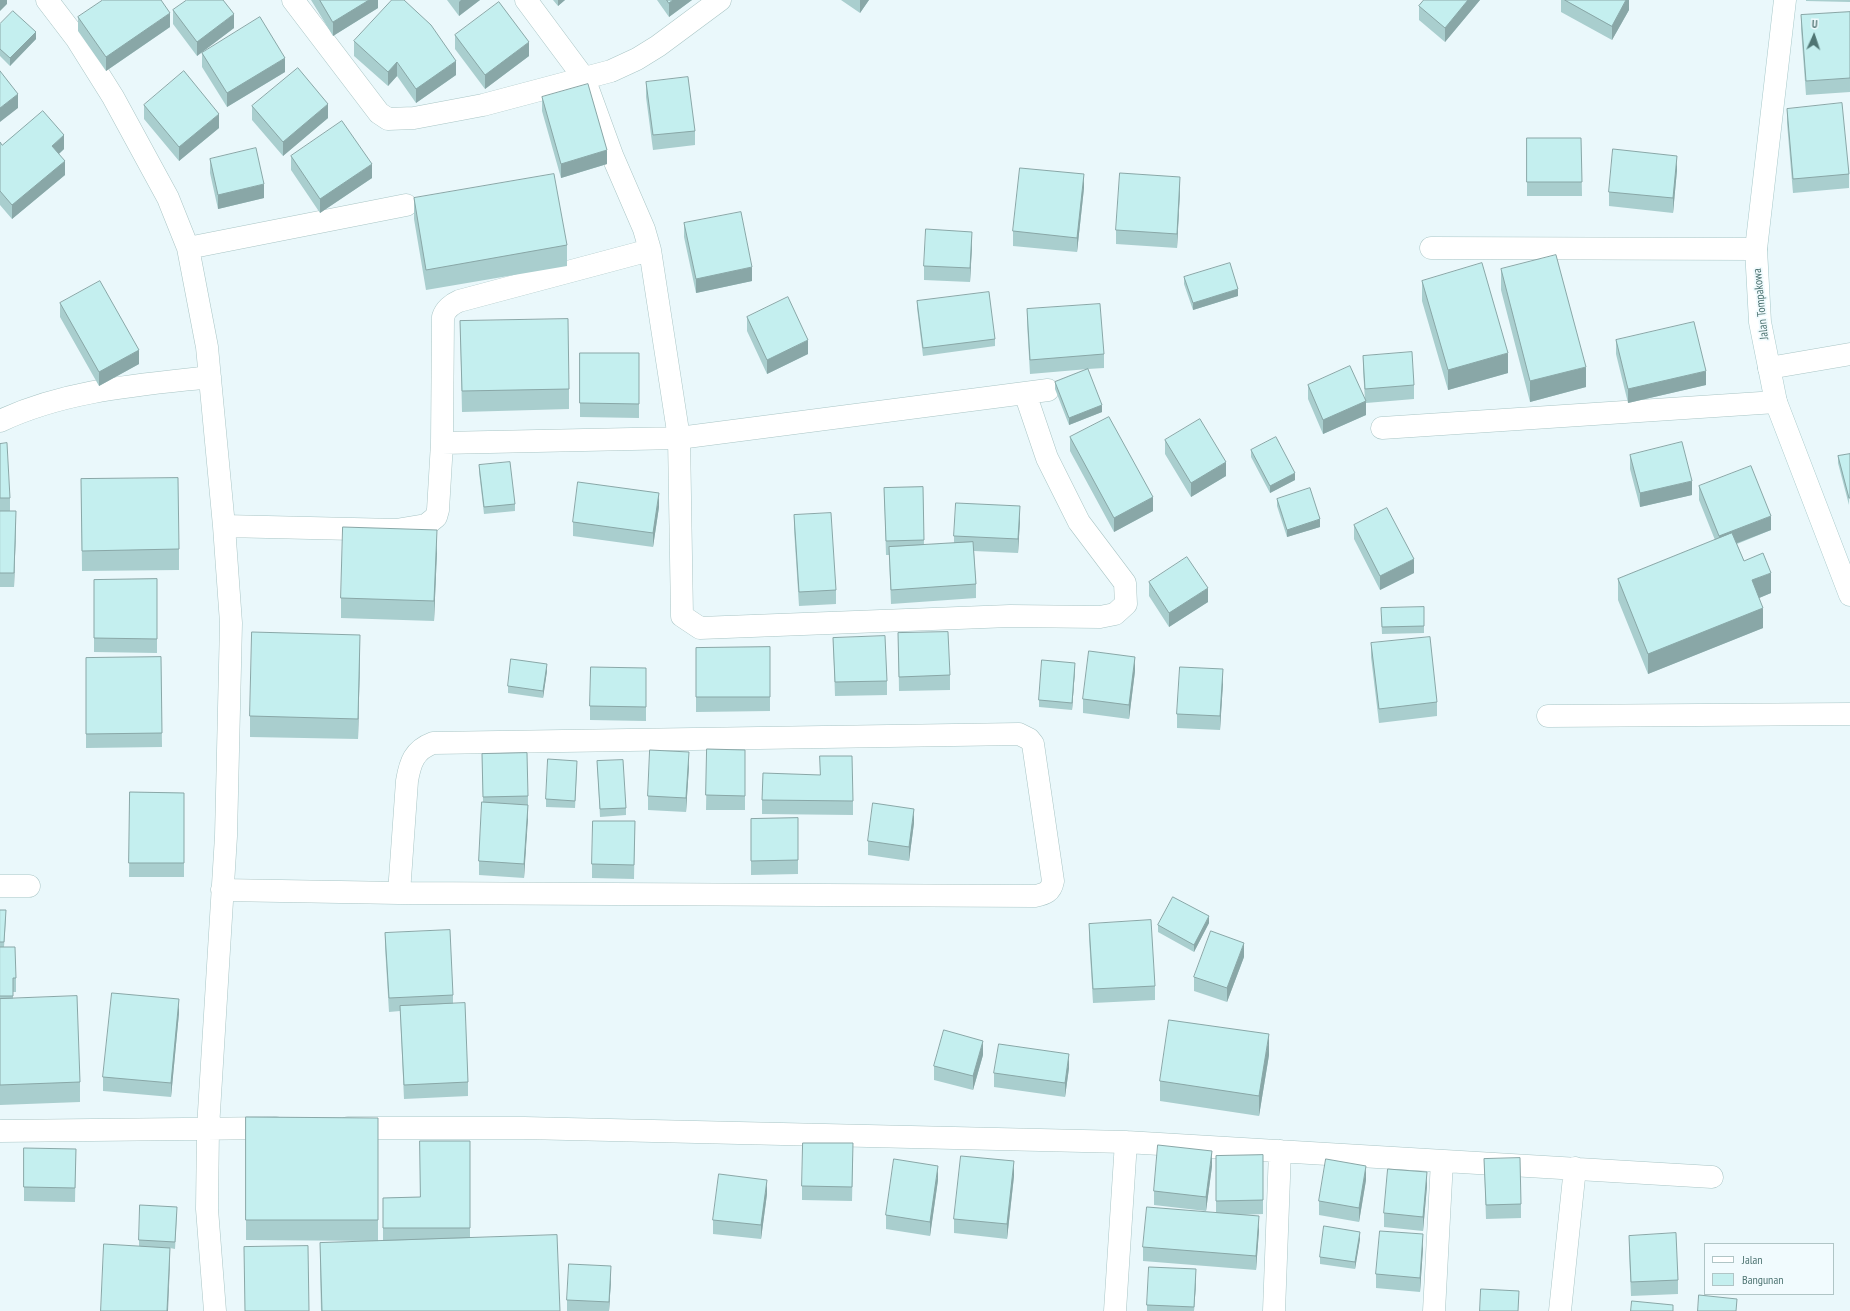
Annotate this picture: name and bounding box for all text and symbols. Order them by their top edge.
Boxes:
north arrow [1794,16,1834,56]
text: U [1811,17,1818,31]
street label: Jalan Tompakowa [1750,268,1772,340]
legend [1704,1243,1834,1295]
text: Jalan [1742,1252,1763,1267]
text: Bangunan [1742,1272,1783,1287]

